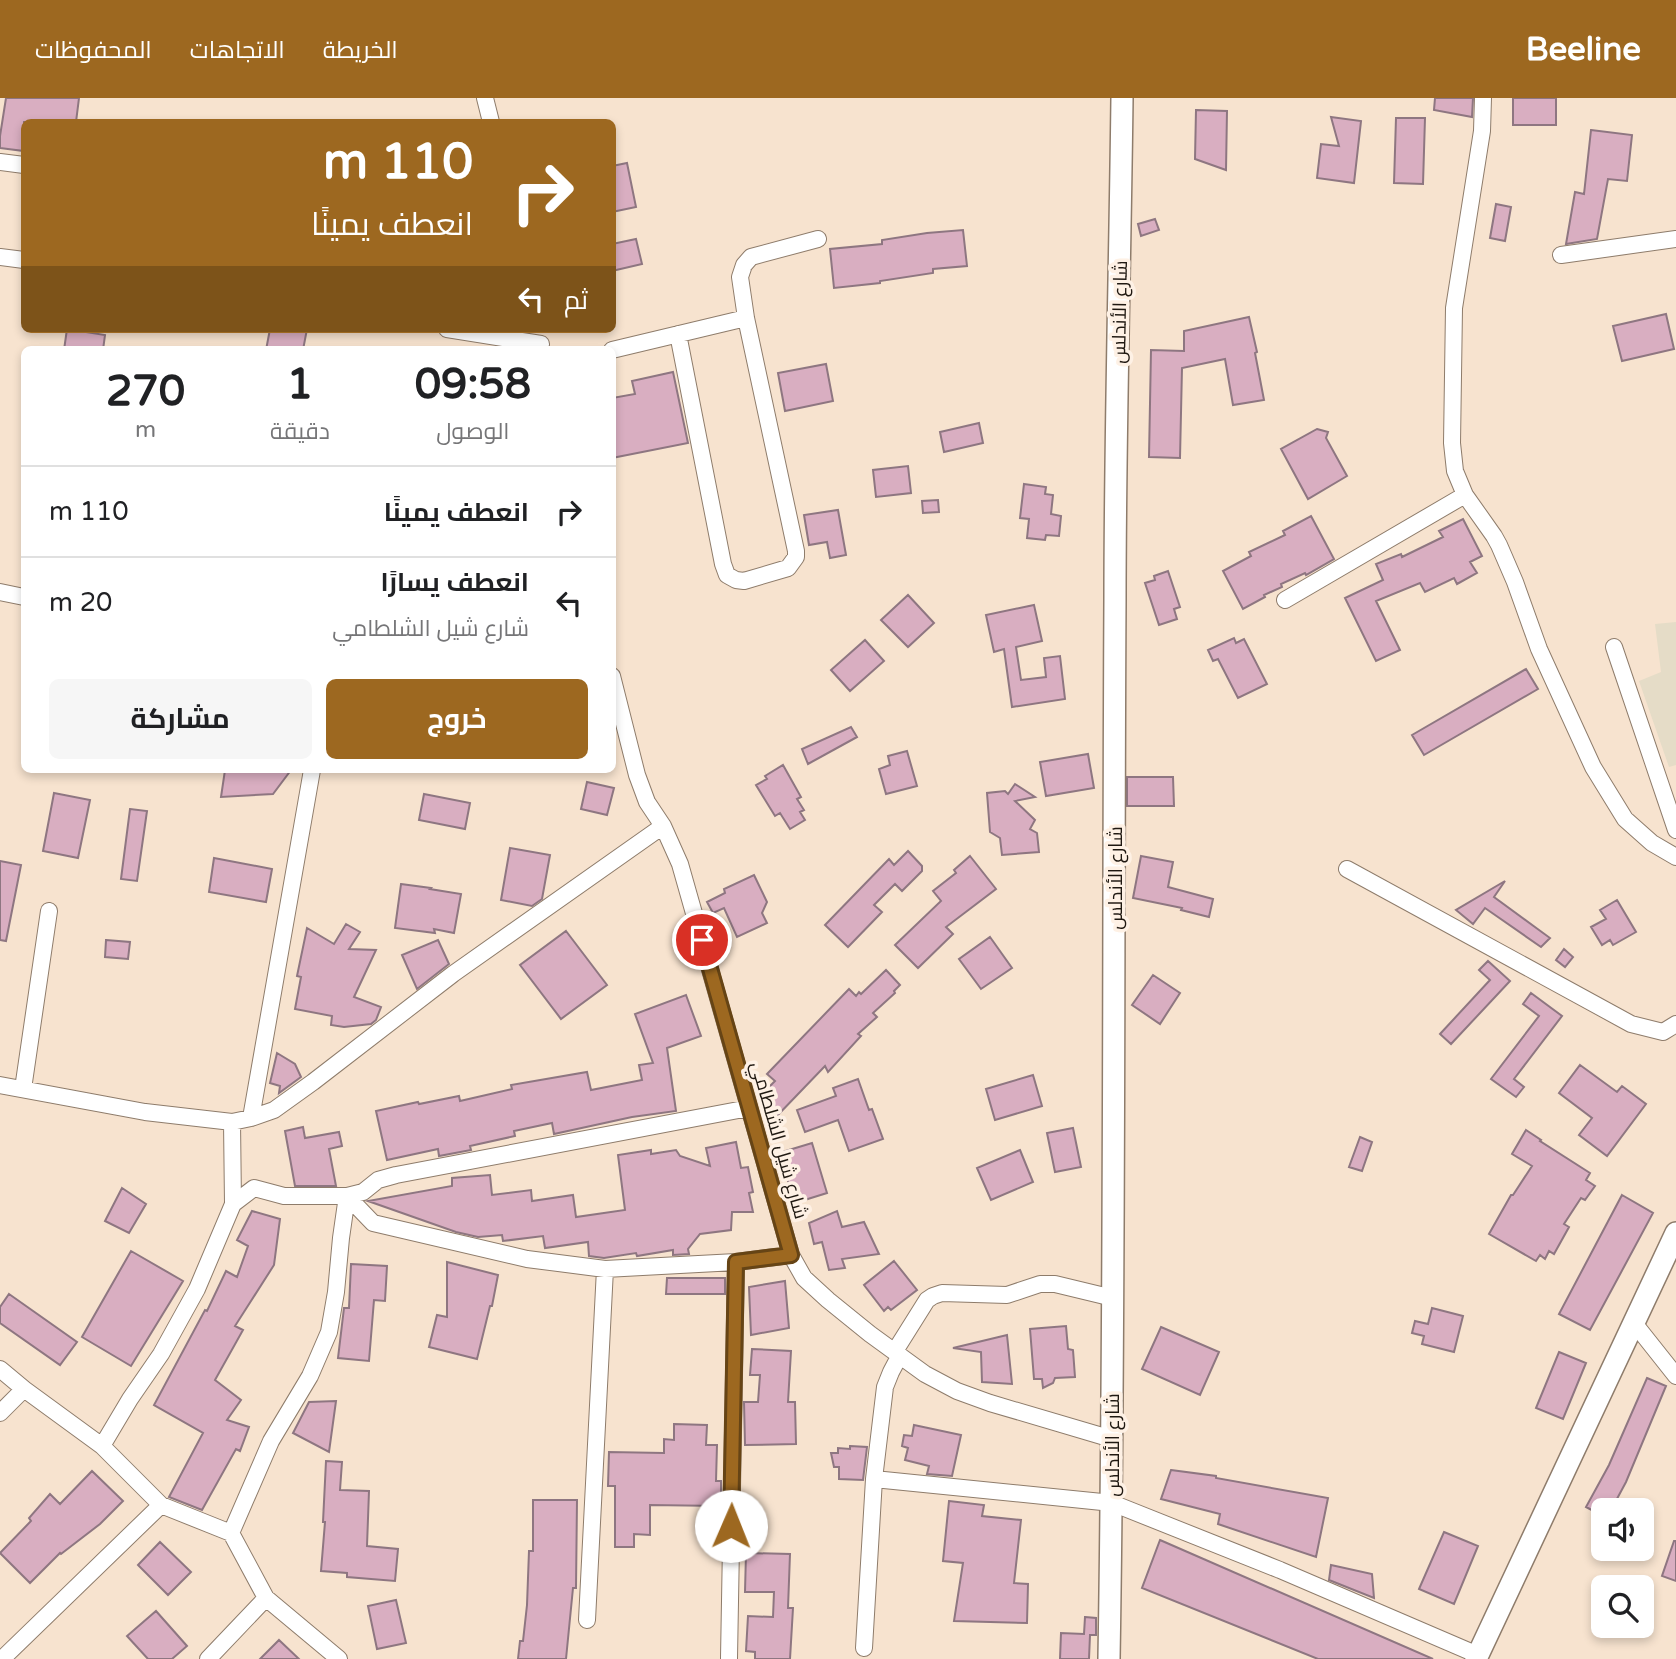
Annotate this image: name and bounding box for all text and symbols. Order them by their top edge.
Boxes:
text: Beeline [1526,30,1641,69]
text: المحفوظات [35,36,152,65]
text: الاتجاهات [190,36,285,65]
text: الخريطة [323,36,398,65]
text: 110 m [323,133,473,192]
icon: right [497,147,588,238]
text: انعطف يمينًا [311,206,473,244]
street label: شارع الأندلس [1108,260,1134,364]
icon: left [512,280,550,318]
text: ثم [564,285,588,316]
text: 1 [287,359,313,410]
text: 09:58 [415,359,531,410]
text: 270 [106,366,185,417]
text: m [135,416,156,444]
text: دقيقة [270,418,330,446]
text: الوصول [436,418,510,446]
icon: right [550,493,588,531]
text: 110 m [49,496,129,527]
text: انعطف يمينًا [384,497,529,528]
text: انعطف يسارًا [380,567,529,598]
icon: left [550,584,588,622]
text: 20 m [49,587,112,618]
text: شارع شيل الشلطامي [332,615,529,643]
button: مشاركة [49,679,312,759]
button: خروج [326,679,588,759]
street label: شارع الأندلس [1105,826,1129,930]
pin [672,910,732,970]
icon: arrive [683,921,721,959]
street label: شارع شيل الشلطامي [743,1059,812,1222]
street label: شارع الأندلس [1102,1393,1126,1497]
position arrow [694,1489,768,1563]
map controls [1591,1498,1654,1638]
button: sound [1591,1498,1654,1561]
button: search [1591,1575,1654,1638]

